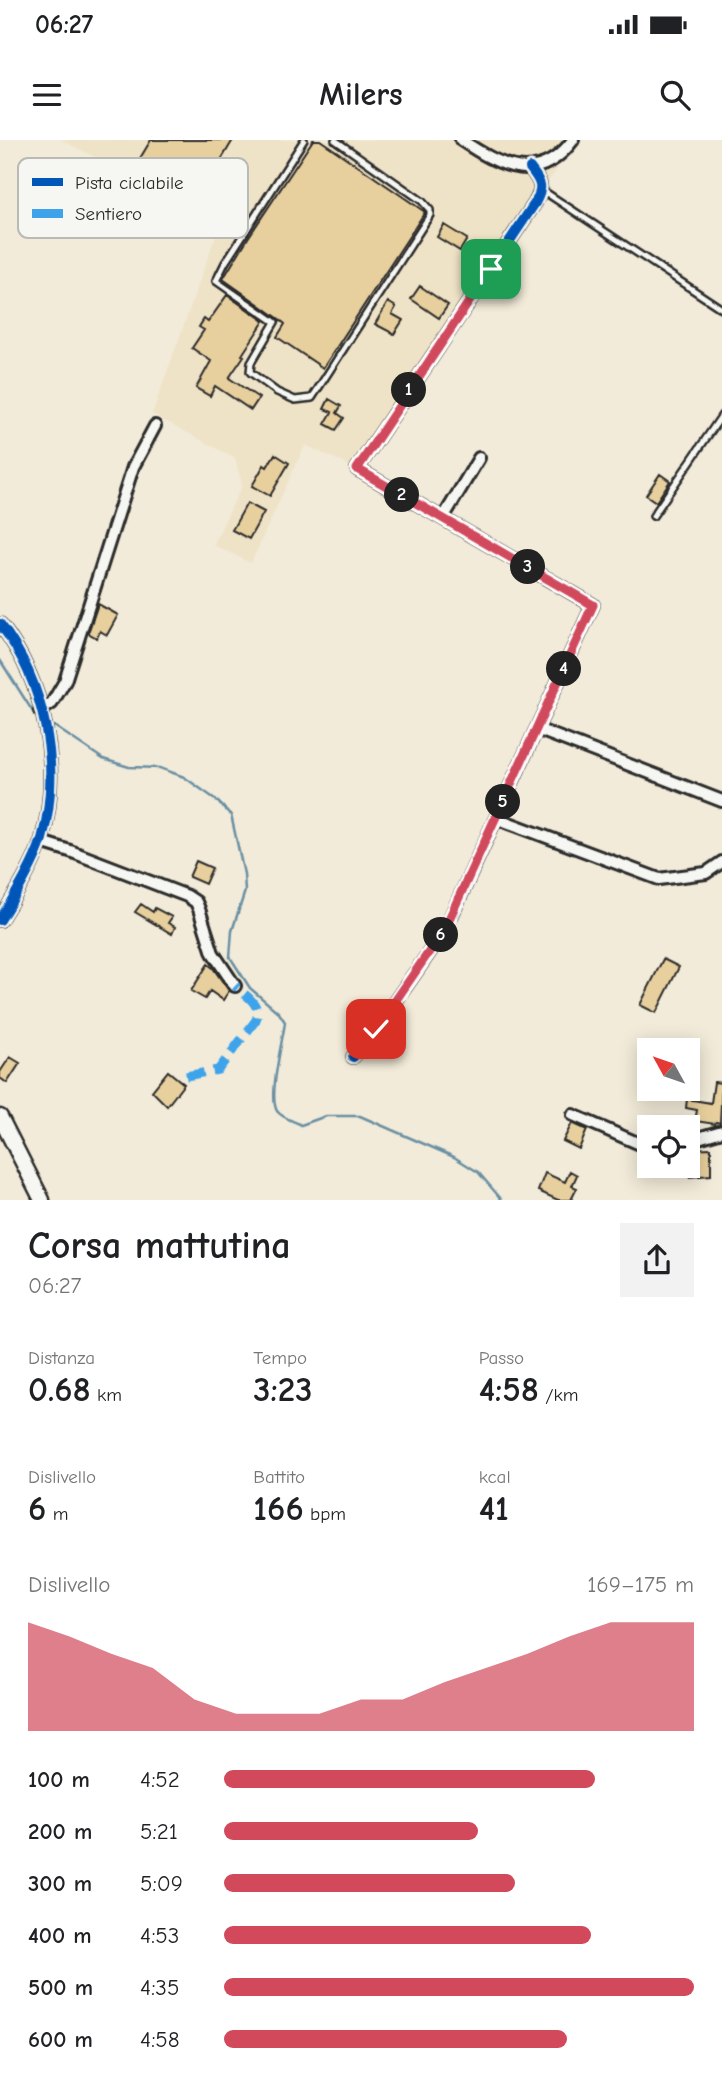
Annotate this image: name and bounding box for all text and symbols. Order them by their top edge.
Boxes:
text: 06:27 [35,10,93,40]
icon: menu [28,76,66,114]
text: Milers [319,76,403,113]
icon: search [656,76,694,114]
legend [18,158,248,238]
text: Pista ciclabile [75,172,184,194]
text: Sentiero [75,203,142,225]
pin [461,239,521,299]
icon: arrive [472,250,510,288]
pin: 1 [392,372,426,408]
text: 1 [405,378,412,400]
pin: 2 [384,478,420,512]
text: 2 [397,483,406,505]
pin: 3 [510,550,546,584]
text: 3 [523,555,532,577]
pin: 4 [546,652,582,686]
text: 4 [559,657,568,679]
pin: 5 [486,784,520,820]
text: 5 [497,790,508,812]
pin: 6 [424,918,458,952]
text: 6 [436,923,445,945]
pin [346,999,406,1059]
icon: check [357,1010,395,1048]
north arrow [637,1038,700,1101]
map controls [637,1038,700,1178]
button: locate [637,1115,700,1178]
button: share [620,1223,694,1297]
text: Corsa mattutina [28,1224,291,1268]
text: 06:27 [28,1272,82,1299]
text: Distanza [28,1347,95,1369]
text: Tempo [253,1347,307,1369]
text: Passo [479,1347,524,1369]
text: 0.68 [28,1369,91,1410]
text: 3:23 [253,1369,313,1410]
text: 4:58 [479,1369,539,1410]
text: km [91,1384,122,1406]
text: /km [539,1384,578,1406]
text: Dislivello [28,1466,96,1488]
text: Battito [253,1466,305,1488]
text: kcal [479,1466,511,1488]
text: 6 [28,1488,46,1529]
text: 166 [253,1488,304,1529]
text: 41 [479,1488,509,1529]
text: m [46,1503,68,1525]
text: bpm [304,1503,346,1525]
text: Dislivello [28,1571,110,1598]
text: 169–175 m [587,1571,694,1598]
text: 100 m [28,1766,90,1793]
text: 4:52 [140,1766,180,1793]
text: 200 m [28,1818,92,1845]
text: 5:21 [140,1818,178,1845]
text: 300 m [28,1870,92,1897]
text: 5:09 [140,1870,183,1897]
text: 400 m [28,1922,92,1949]
text: 4:53 [140,1922,179,1949]
text: 500 m [28,1974,93,2001]
text: 4:35 [140,1974,179,2001]
text: 600 m [28,2026,93,2053]
text: 4:58 [140,2026,180,2053]

